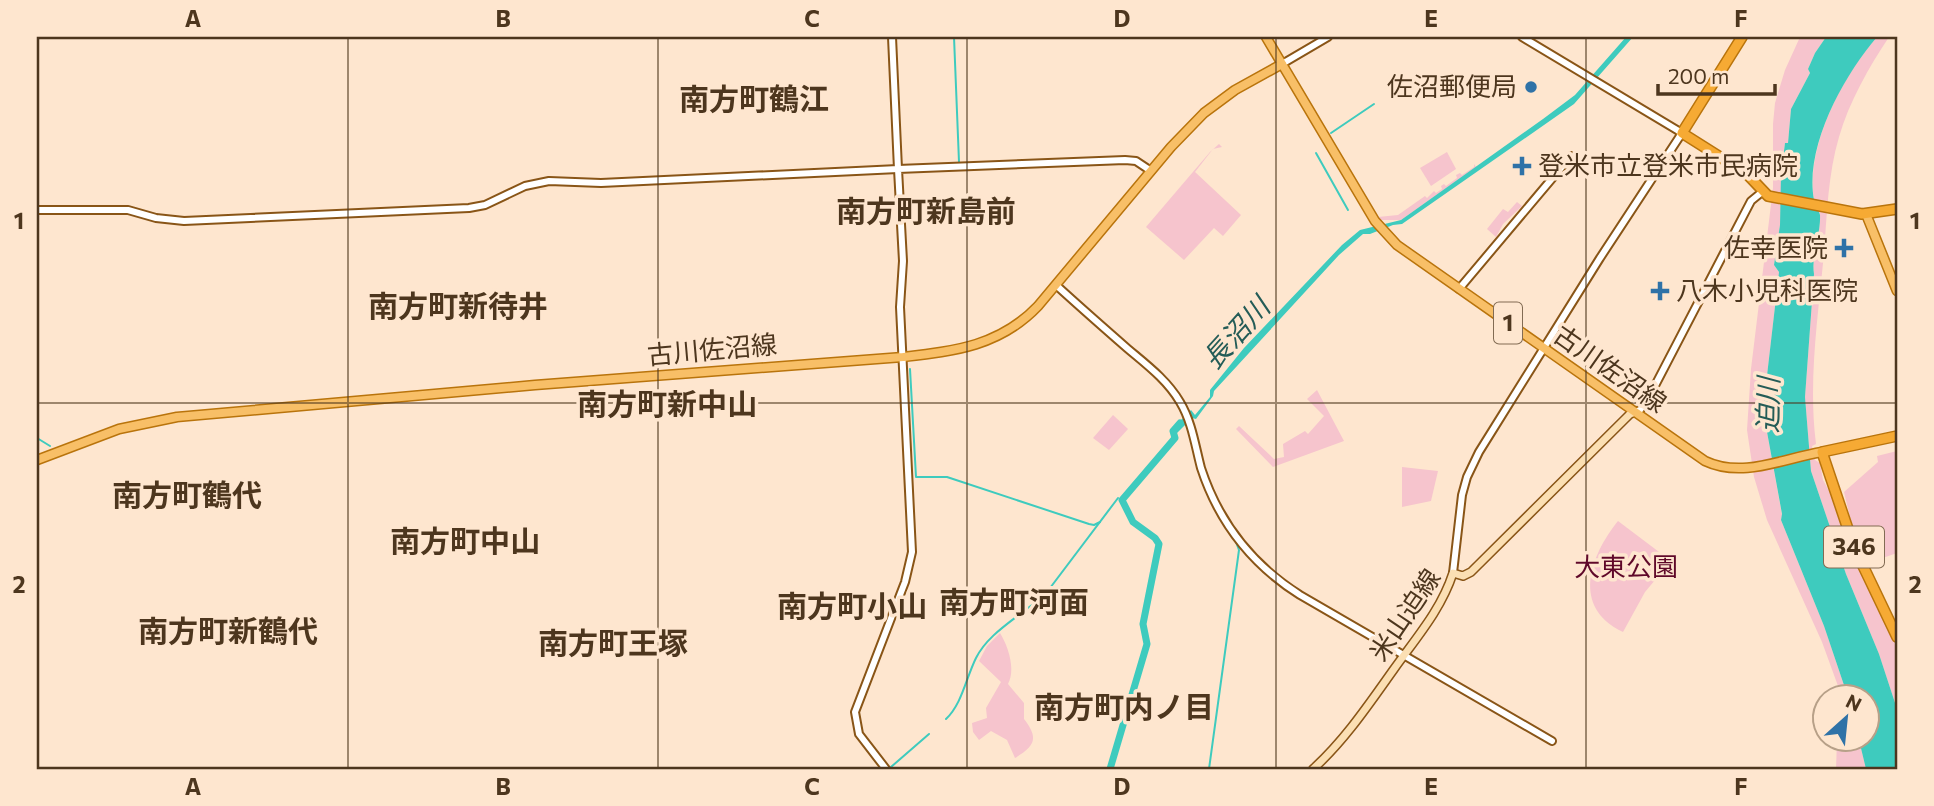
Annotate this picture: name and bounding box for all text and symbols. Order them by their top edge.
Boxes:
text: A [185,4,202,32]
text: B [495,4,511,32]
text: C [804,4,820,32]
text: D [1114,4,1131,32]
text: E [1424,4,1438,32]
text: F [1734,4,1748,32]
scale bar [1658,52,1775,96]
text: 200 m [1668,63,1729,88]
place label: 佐沼郵便局 [1387,70,1517,101]
district label: 南方町鶴江 [679,79,829,116]
marker: 佐沼郵便局 [1523,79,1539,95]
place label: 登米市立登米市民病院 [1538,149,1798,180]
marker: 登米市立登米市民病院 [1512,156,1532,176]
district label: 南方町新島前 [836,191,1016,228]
text: 1 [14,206,24,234]
text: 1 [1910,206,1920,234]
place label: 佐幸医院 [1724,231,1828,262]
marker: 佐幸医院 [1834,238,1854,258]
place label: 八木小児科医院 [1676,274,1858,305]
marker: 八木小児科医院 [1650,281,1670,301]
district label: 南方町新待井 [368,286,548,323]
water label: 長沼川 [1195,288,1278,375]
road number: 1 [1494,302,1522,344]
street label: 古川佐沼線 [1549,318,1673,418]
street label: 古川佐沼線 [646,327,778,370]
water label: 迫川 [1750,374,1785,433]
district label: 南方町新中山 [577,384,757,421]
district label: 南方町鶴代 [112,475,262,512]
district label: 南方町中山 [390,521,540,558]
road number: 346 [1824,526,1884,568]
park label: 大東公園 [1574,550,1678,581]
street label: 米山迫線 [1362,562,1446,666]
text: 2 [12,570,26,598]
text: 2 [1908,570,1922,598]
district label: 南方町河面 [939,582,1089,619]
district label: 南方町小山 [777,586,927,623]
district label: 南方町新鶴代 [138,611,318,648]
district label: 南方町王塚 [538,623,688,660]
north arrow [1812,684,1882,754]
district label: 南方町内ノ目 [1034,687,1214,724]
text: N [1842,689,1866,716]
text: A [185,772,202,800]
text: B [495,772,511,800]
text: C [804,772,820,800]
text: D [1114,772,1131,800]
text: E [1424,772,1438,800]
text: F [1734,772,1748,800]

